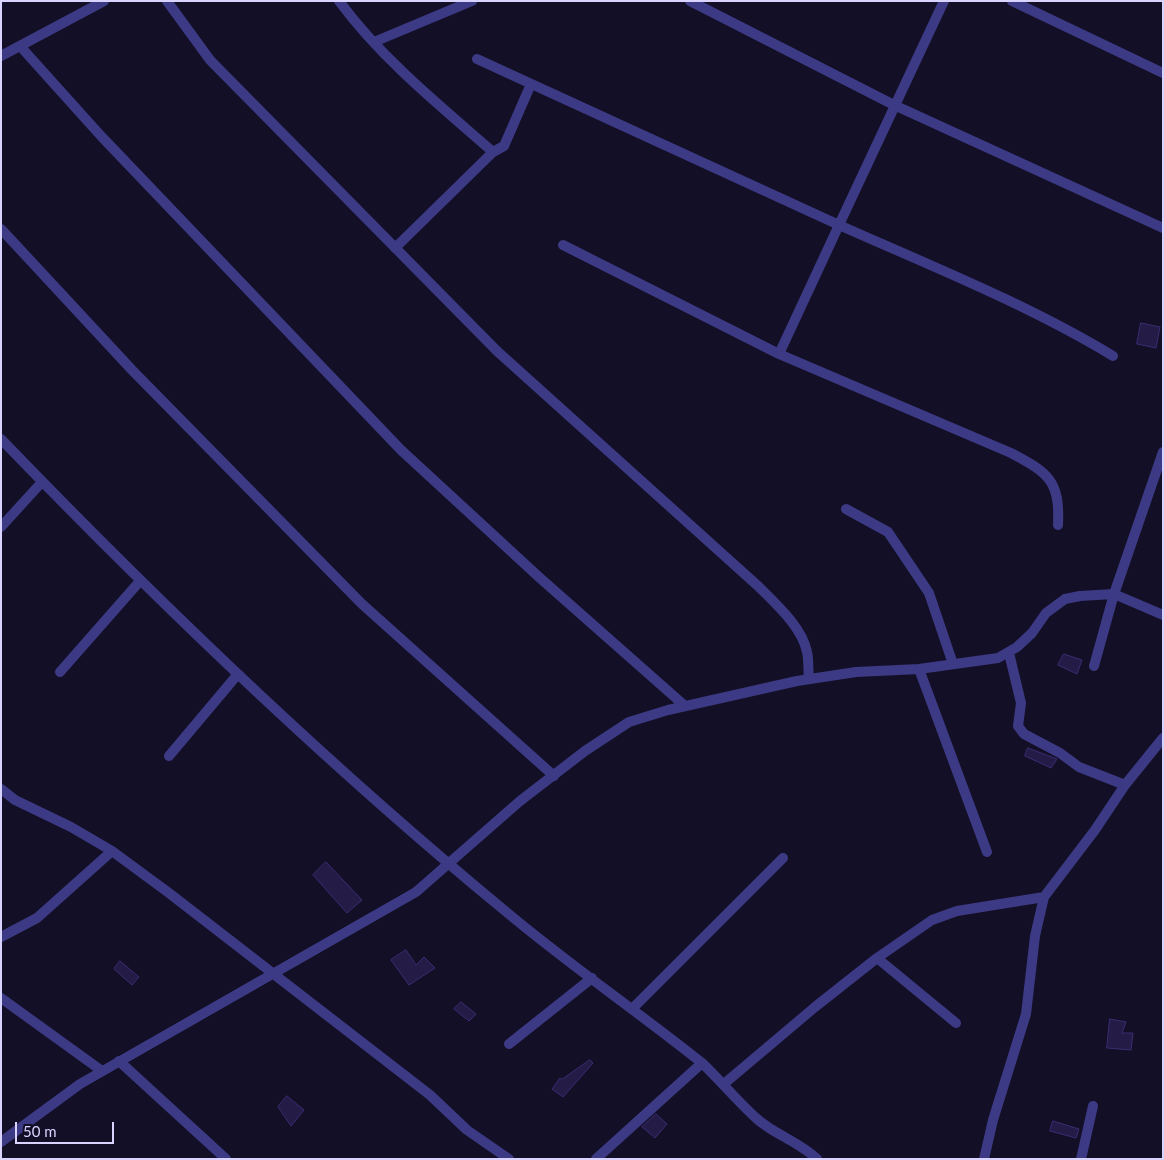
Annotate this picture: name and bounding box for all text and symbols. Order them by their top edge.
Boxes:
scale bar [18,1112,116,1144]
text: 50 m [23,1122,57,1140]

